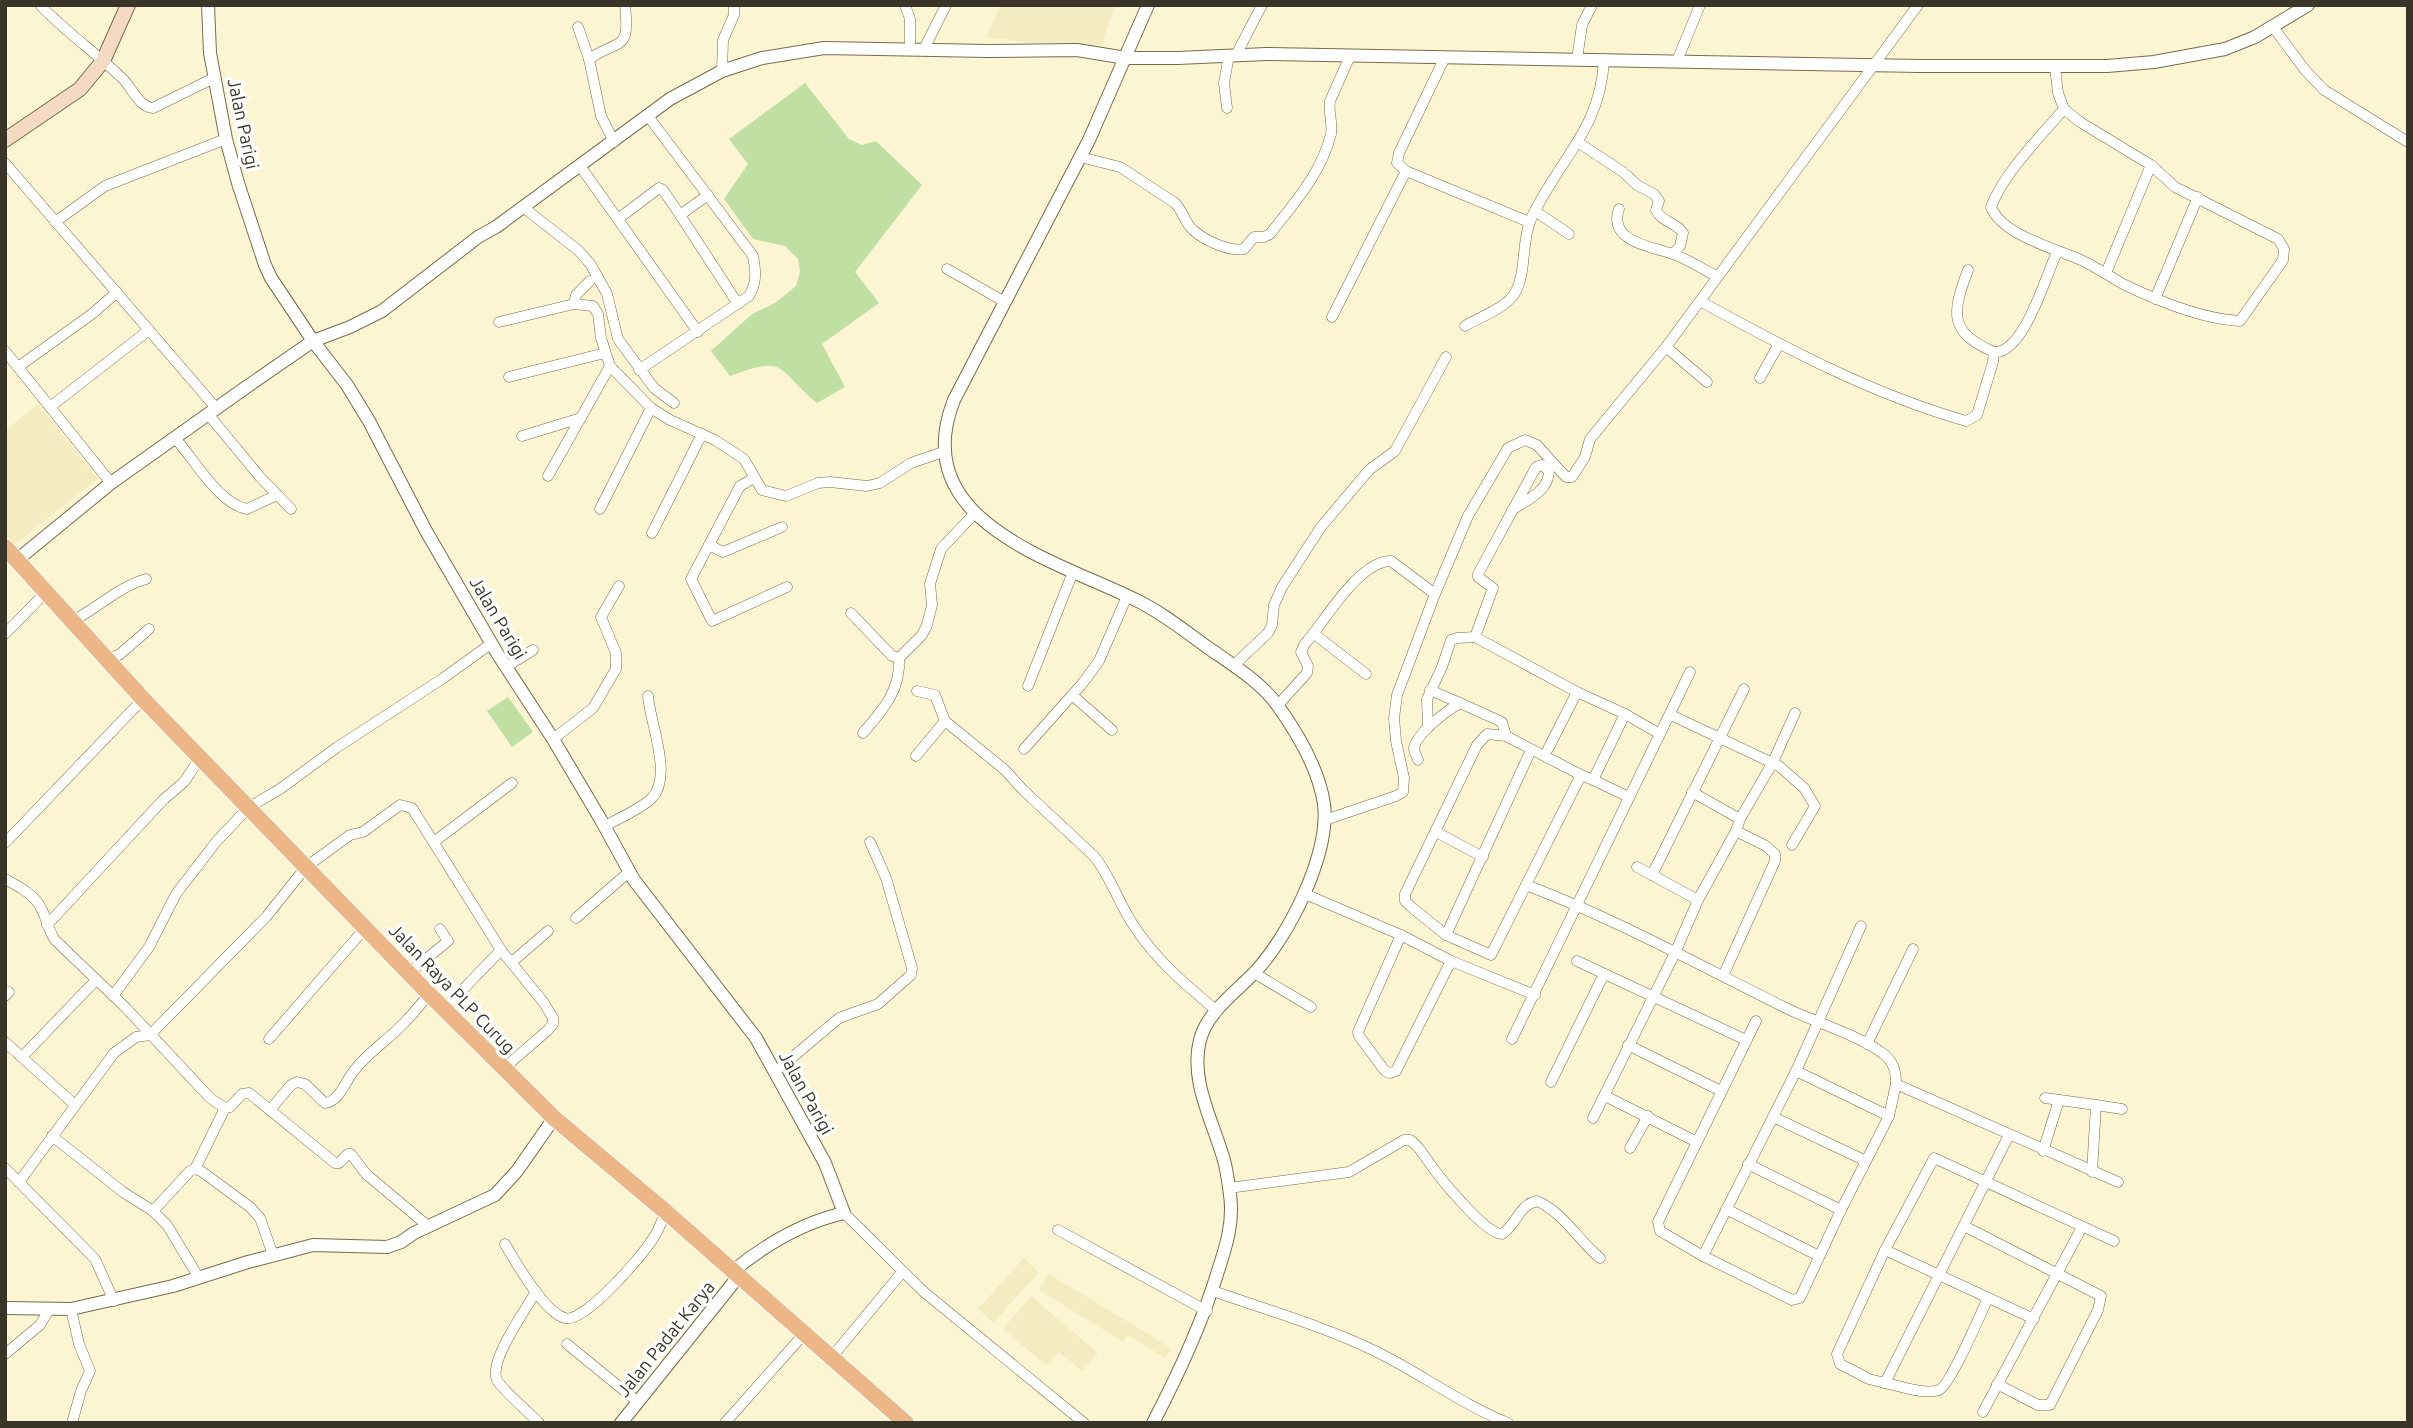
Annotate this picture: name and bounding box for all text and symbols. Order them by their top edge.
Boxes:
street label: Jalan Parigi [225,77,263,171]
street label: Jalan Parigi [467,573,531,662]
street label: Jalan Raya PLP Curug [386,919,520,1057]
street label: Jalan Parigi [776,1047,838,1138]
street label: Jalan Padat Karya [613,1277,718,1400]

